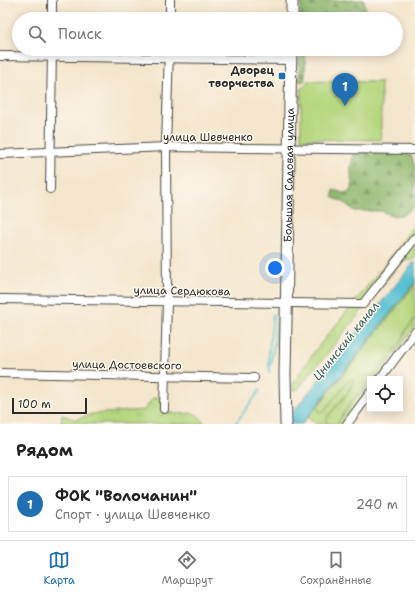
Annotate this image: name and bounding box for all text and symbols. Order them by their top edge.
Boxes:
search box [12,12,403,56]
icon: search [26,23,48,45]
text: Поиск [58,24,102,44]
place label: Дворец творчества [208,63,275,91]
marker: Дворец творчества [277,71,287,81]
pin: 1 [332,73,358,106]
street label: Большая Садовая улица [280,108,297,242]
street label: улица Шевченко [163,130,253,145]
your location [265,258,285,278]
street label: улица Сердюкова [134,283,231,299]
water label: Цнинский канал [309,298,383,384]
street label: улица Достоевского [72,357,182,373]
map controls [367,376,403,412]
button: locate [367,376,403,412]
scale bar [12,396,87,415]
text: 100 m [18,397,51,412]
text: Рядом [16,439,73,461]
text: ФОК "Волочанин" [55,486,197,506]
text: 1 [27,496,33,513]
text: 240 m [356,496,398,513]
text: Спорт · улица Шевченко [55,506,210,523]
tab: Карта [43,549,75,588]
tab: Маршрут [162,549,213,588]
tab: Сохранённые [300,549,372,588]

